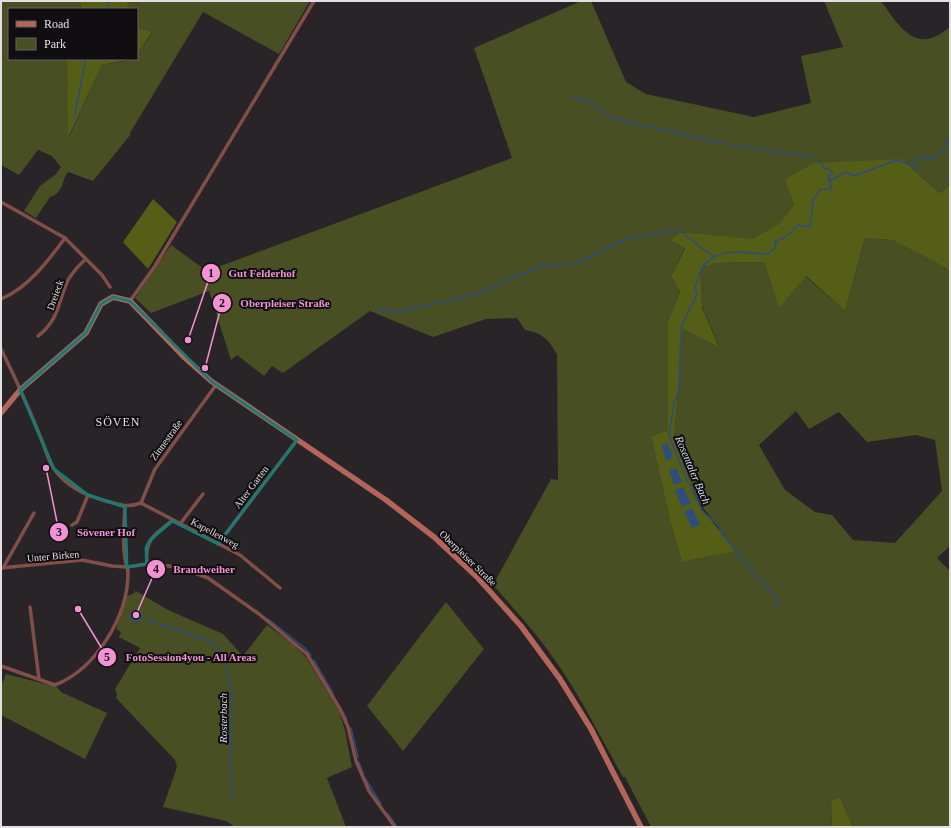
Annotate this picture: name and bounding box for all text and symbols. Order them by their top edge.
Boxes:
legend [8,8,138,60]
text: Road [44,17,69,31]
text: Park [44,37,66,51]
callout: Gut Felderhof [201,262,304,285]
text: 1 [208,266,214,280]
text: Gut Felderhof [229,267,296,279]
street label: Dreieck [44,278,66,312]
callout: Oberpleiser Straße [212,292,337,315]
text: 2 [219,296,225,310]
text: Oberpleiser Straße [240,297,330,309]
district label: SÖVEN [95,415,141,429]
street label: Zinnestraße [148,417,185,462]
water label: Rosentaler Bach [673,433,713,506]
street label: Alter Garten [231,464,271,510]
street label: Kapellenweg [189,516,241,550]
callout: Sövener Hof [49,520,143,543]
text: 3 [56,525,62,539]
text: Sövener Hof [77,526,135,538]
street label: Oberpleiser Straße [437,528,499,588]
street label: Unter Birken [26,548,80,564]
callout: Brandweiher [146,557,243,580]
text: 4 [153,562,159,576]
text: Brandweiher [173,563,235,575]
callout: FotoSession4you - All Areas [97,646,265,669]
text: 5 [104,650,110,664]
text: FotoSession4you - All Areas [126,651,257,663]
water label: Rosterbach [217,692,229,744]

